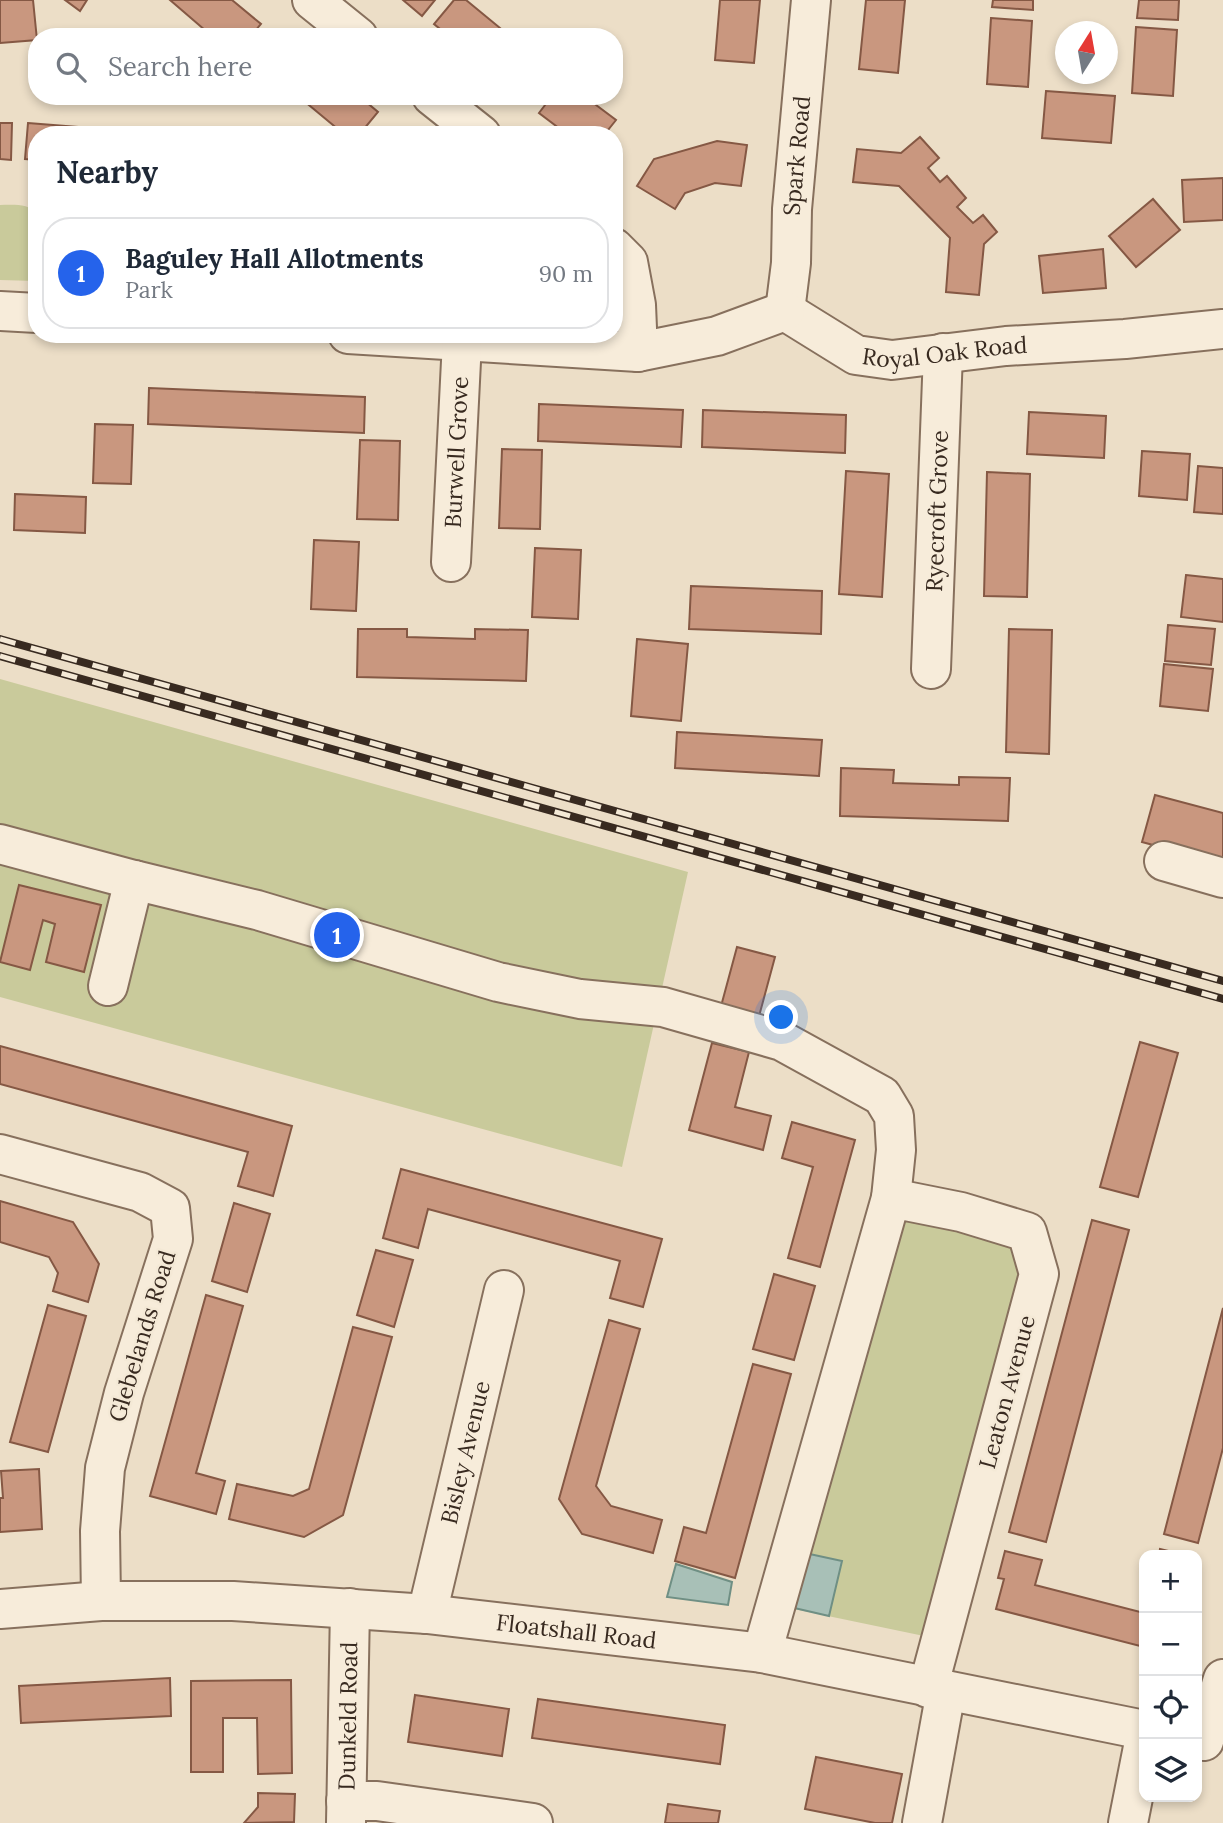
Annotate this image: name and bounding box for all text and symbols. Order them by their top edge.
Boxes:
north arrow [1055,21,1118,84]
search box [28,28,623,105]
icon: search [52,48,90,86]
text: Search here [108,50,252,83]
street label: Spark Road [777,94,816,216]
text: Nearby [56,153,158,191]
text: Baguley Hall Allotments [125,242,424,275]
text: 1 [76,259,86,288]
text: 90 m [539,259,593,288]
text: Park [125,275,173,304]
street label: Royal Oak Road [861,330,1028,374]
street label: Burwell Grove [438,376,474,529]
street label: Ryecroft Grove [919,430,954,592]
pin: 1 [314,909,360,961]
your location [764,1000,798,1034]
street label: Glebelands Road [102,1246,181,1425]
street label: Leaton Avenue [972,1312,1041,1472]
street label: Bisley Avenue [434,1378,496,1527]
map controls [1139,1550,1202,1802]
button: + [1139,1550,1202,1613]
street label: Floatshall Road [495,1607,658,1655]
button: − [1139,1613,1202,1676]
street label: Dunkeld Road [332,1641,363,1791]
button: locate [1139,1676,1202,1739]
button: layers [1139,1739,1202,1802]

